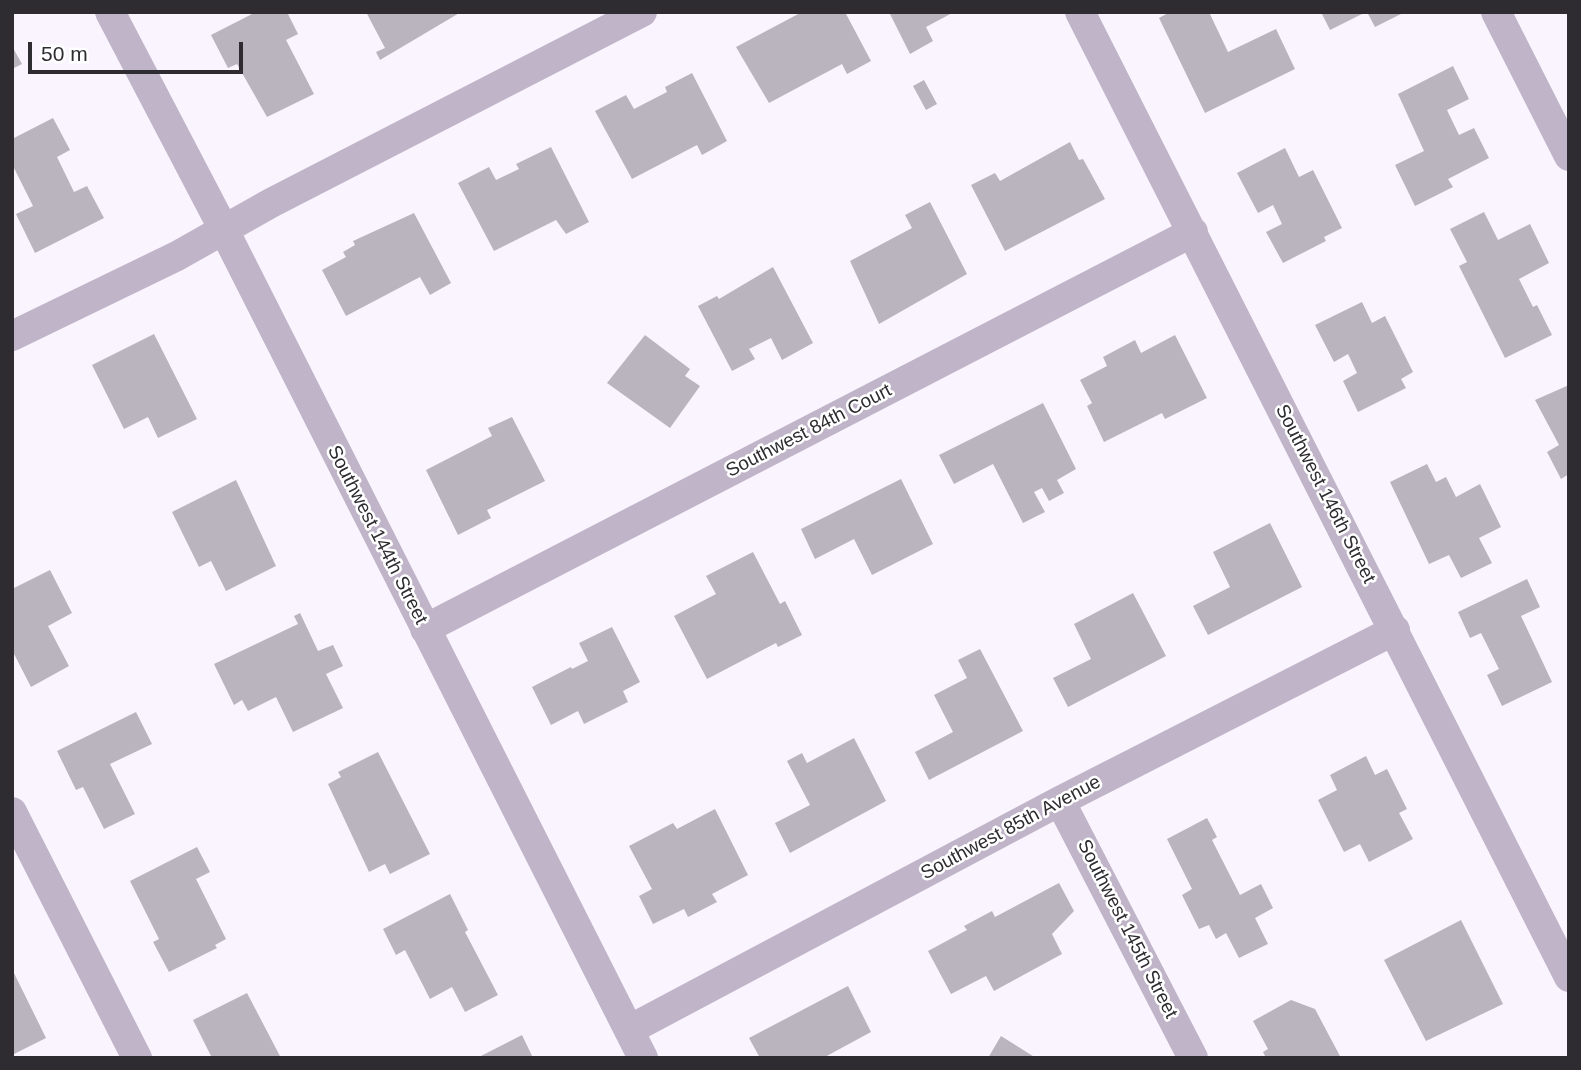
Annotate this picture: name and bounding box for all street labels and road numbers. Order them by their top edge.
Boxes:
street label: Southwest 84th Court [722,379,896,483]
street label: Southwest 146th Street [1270,401,1380,587]
street label: Southwest 144th Street [322,442,432,628]
street label: Southwest 85th Avenue [917,771,1105,885]
street label: Southwest 145th Street [1072,836,1182,1022]

